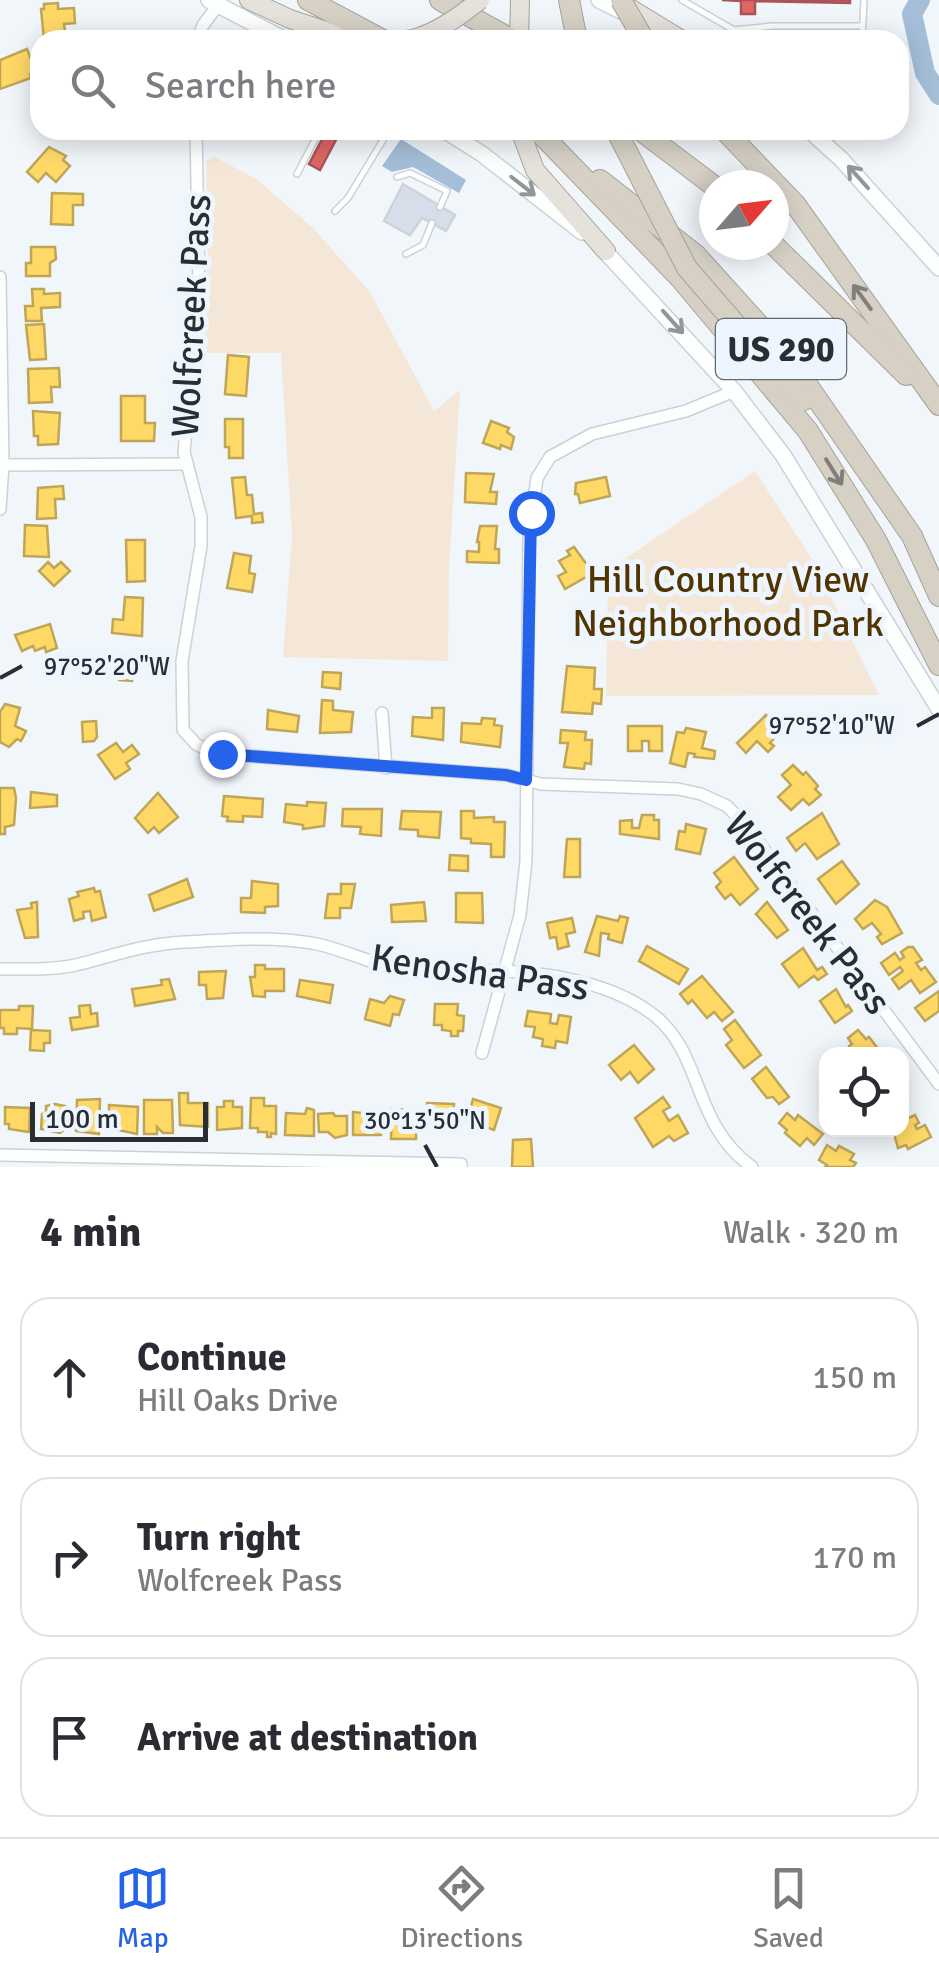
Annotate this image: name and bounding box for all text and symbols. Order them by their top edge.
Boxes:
search box [30,30,909,140]
icon: search [65,58,120,113]
text: Search here [145,62,337,109]
one-way arrow [846,165,869,190]
north arrow [699,170,789,260]
one-way arrow [509,176,536,197]
street label: Wolfcreek Pass [162,193,221,439]
one-way arrow [851,284,872,311]
one-way arrow [661,309,684,334]
road number: US 290 [716,319,846,379]
one-way arrow [824,458,844,486]
route start [509,491,555,537]
park label: Hill Country View Neighborhood Park [572,556,884,647]
text: 97°52'20"W [44,651,170,682]
text: 97°52'10"W [769,710,895,741]
route end [200,732,246,778]
street label: Wolfcreek Pass [714,803,901,1024]
street label: Kenosha Pass [368,934,592,1011]
map controls [819,1047,909,1137]
button: locate [819,1047,909,1137]
scale bar [30,1097,208,1142]
text: 100 m [45,1102,119,1136]
text: 30°13'50"N [364,1105,486,1136]
text: 4 min [40,1207,141,1258]
text: Walk · 320 m [723,1213,899,1252]
text: Continue [137,1334,287,1381]
icon: ahead [42,1350,97,1405]
text: 150 m [813,1358,897,1397]
text: Hill Oaks Drive [137,1381,338,1420]
text: Turn right [137,1514,301,1561]
icon: right [42,1530,97,1585]
text: 170 m [813,1538,897,1577]
text: Wolfcreek Pass [137,1561,342,1600]
icon: arrive [42,1710,97,1765]
text: Arrive at destination [137,1714,478,1761]
tab: Map [115,1861,170,1955]
tab: Directions [401,1861,523,1955]
tab: Saved [753,1861,824,1955]

